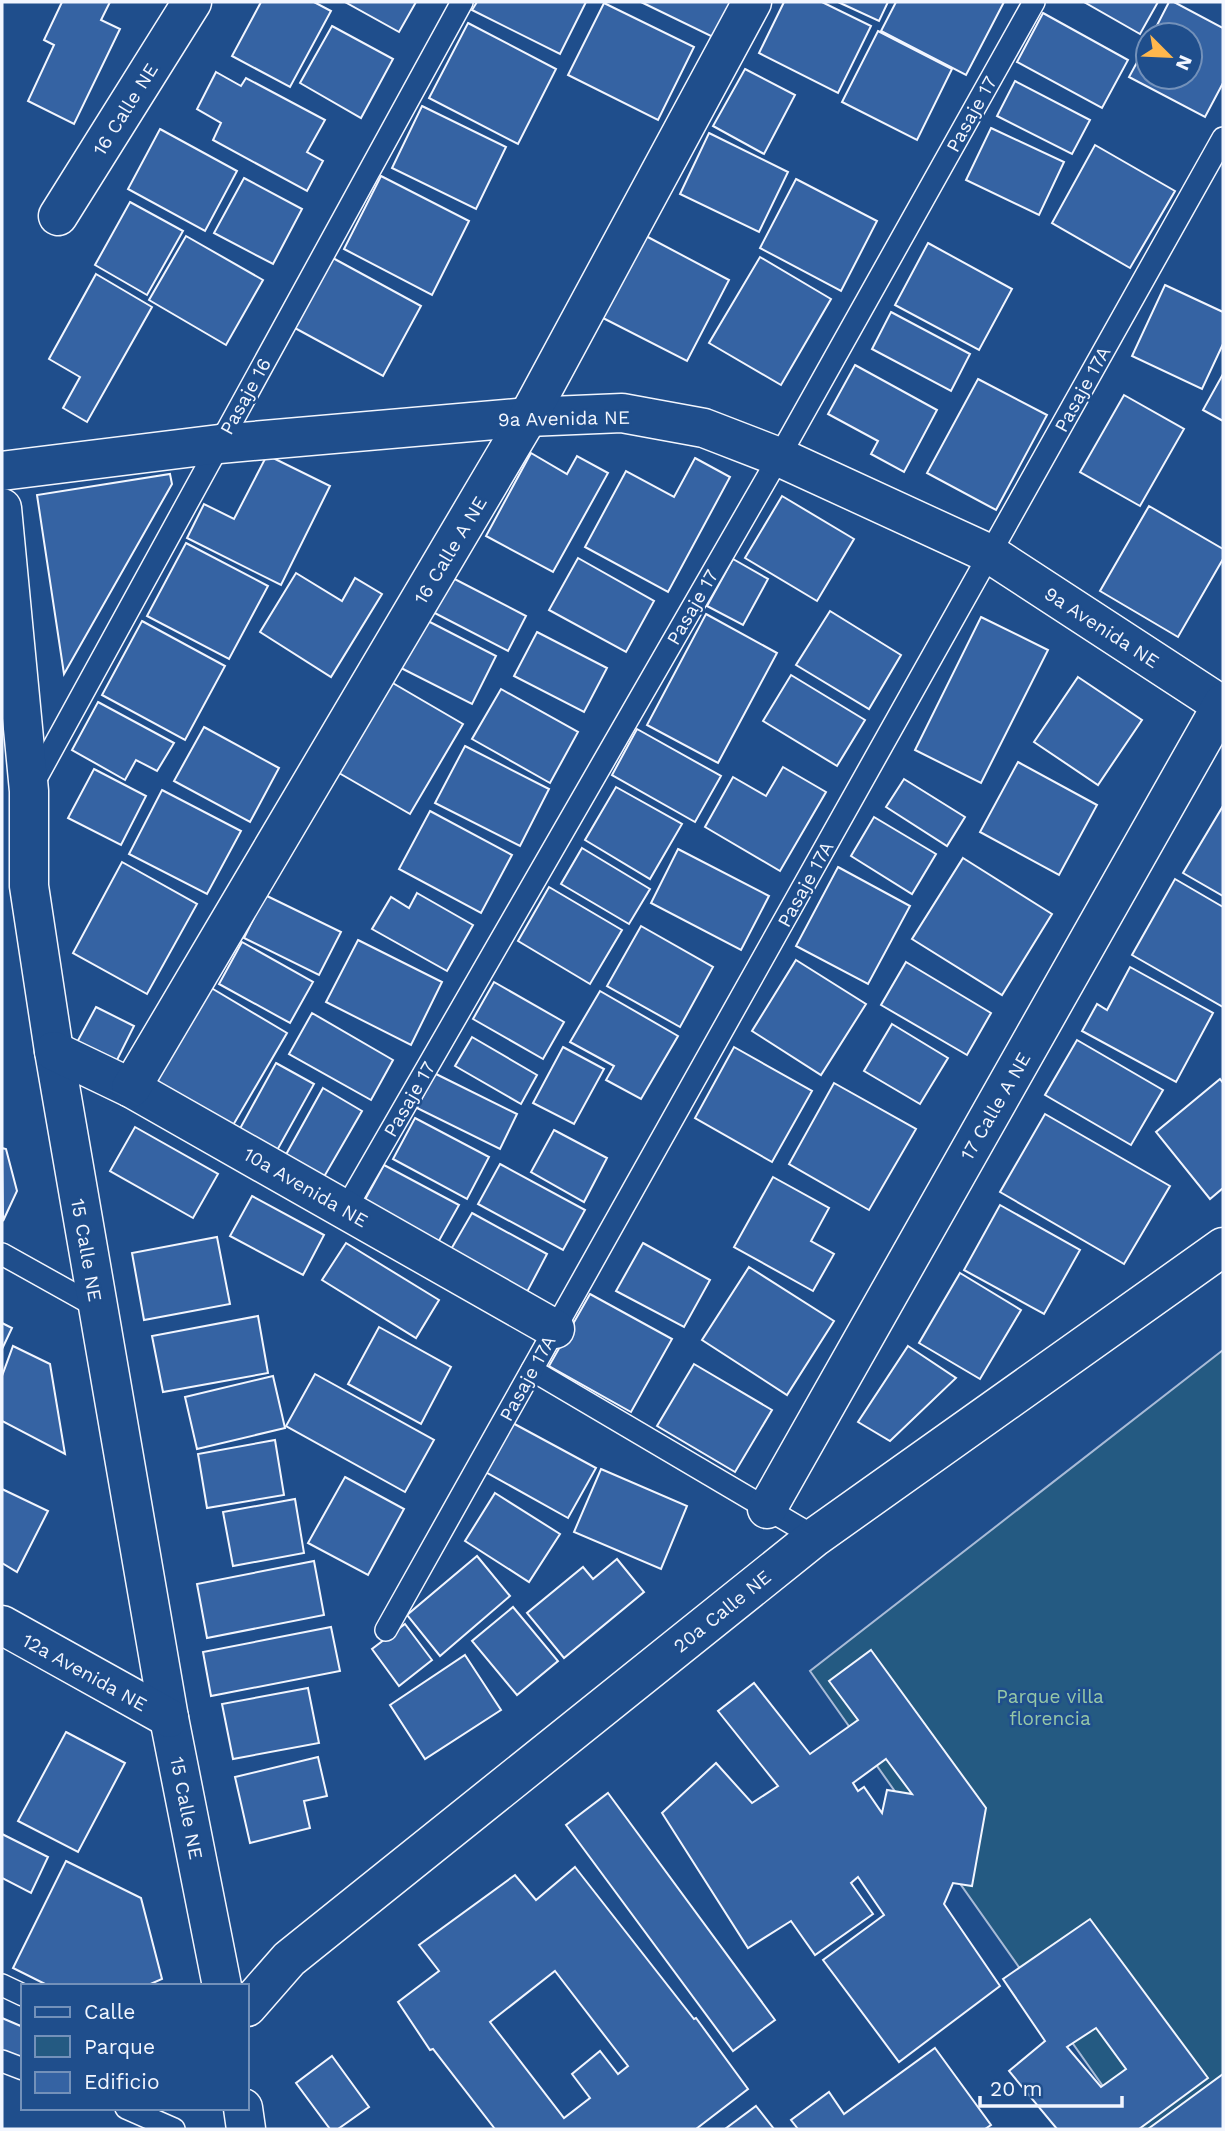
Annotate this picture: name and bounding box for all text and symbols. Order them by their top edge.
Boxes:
north arrow [1134,21,1204,91]
text: N [1171,52,1197,74]
street label: 16 Calle NE [88,59,163,160]
street label: Pasaje 17 [941,72,1002,156]
street label: Pasaje 17A [1049,342,1116,436]
street label: Pasaje 16 [215,354,276,439]
street label: 9a Avenida NE [498,406,630,431]
street label: 16 Calle A NE [409,492,492,608]
street label: Pasaje 17 [662,565,723,649]
street label: 9a Avenida NE [1040,582,1163,673]
street label: Pasaje 17A [772,837,839,931]
street label: 17 Calle A NE [955,1048,1035,1164]
street label: Pasaje 17 [379,1057,440,1141]
street label: 10a Avenida NE [240,1143,372,1232]
street label: 15 Calle NE [66,1197,107,1303]
street label: Pasaje 17A [494,1331,561,1425]
street label: 20a Calle NE [669,1565,776,1658]
street label: 12a Avenida NE [18,1629,151,1716]
park label: Parque villa florencia [996,1685,1104,1730]
street label: 15 Calle NE [165,1755,208,1861]
legend [21,1984,248,2110]
text: Calle [84,1999,135,2024]
text: Parque [84,2034,155,2059]
scale bar [980,2064,1122,2108]
text: Edificio [84,2069,160,2094]
text: 20 m [990,2076,1042,2101]

